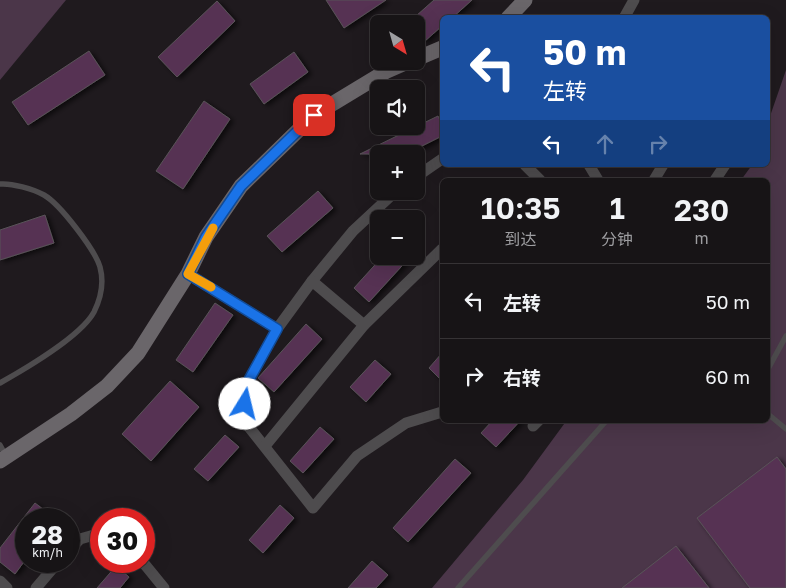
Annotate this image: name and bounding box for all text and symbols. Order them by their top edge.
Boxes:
north arrow [370,15,425,70]
map controls [370,15,425,265]
text: 50 m [543,31,626,73]
icon: left [460,35,525,100]
text: 左转 [543,77,587,104]
button: sound [370,80,425,135]
pin [293,94,335,136]
icon: arrive [300,101,328,129]
icon: left [538,130,566,158]
icon: ahead [591,130,619,158]
icon: right [644,130,672,158]
button: + [370,145,425,200]
text: 10:35 [481,190,560,226]
text: 1 [610,190,625,226]
text: 230 [674,192,729,228]
button: − [370,210,425,265]
text: m [695,228,709,248]
text: 到达 [505,229,537,249]
text: 分钟 [601,229,633,249]
icon: left [460,287,488,315]
text: 50 m [706,290,750,313]
text: 左转 [503,291,541,314]
icon: right [460,362,488,390]
text: 60 m [705,365,750,388]
text: 右转 [503,366,541,389]
position arrow [218,377,270,429]
speed limit sign: 30 [90,508,155,573]
text: 28 [32,519,63,550]
text: km/h [32,545,63,560]

